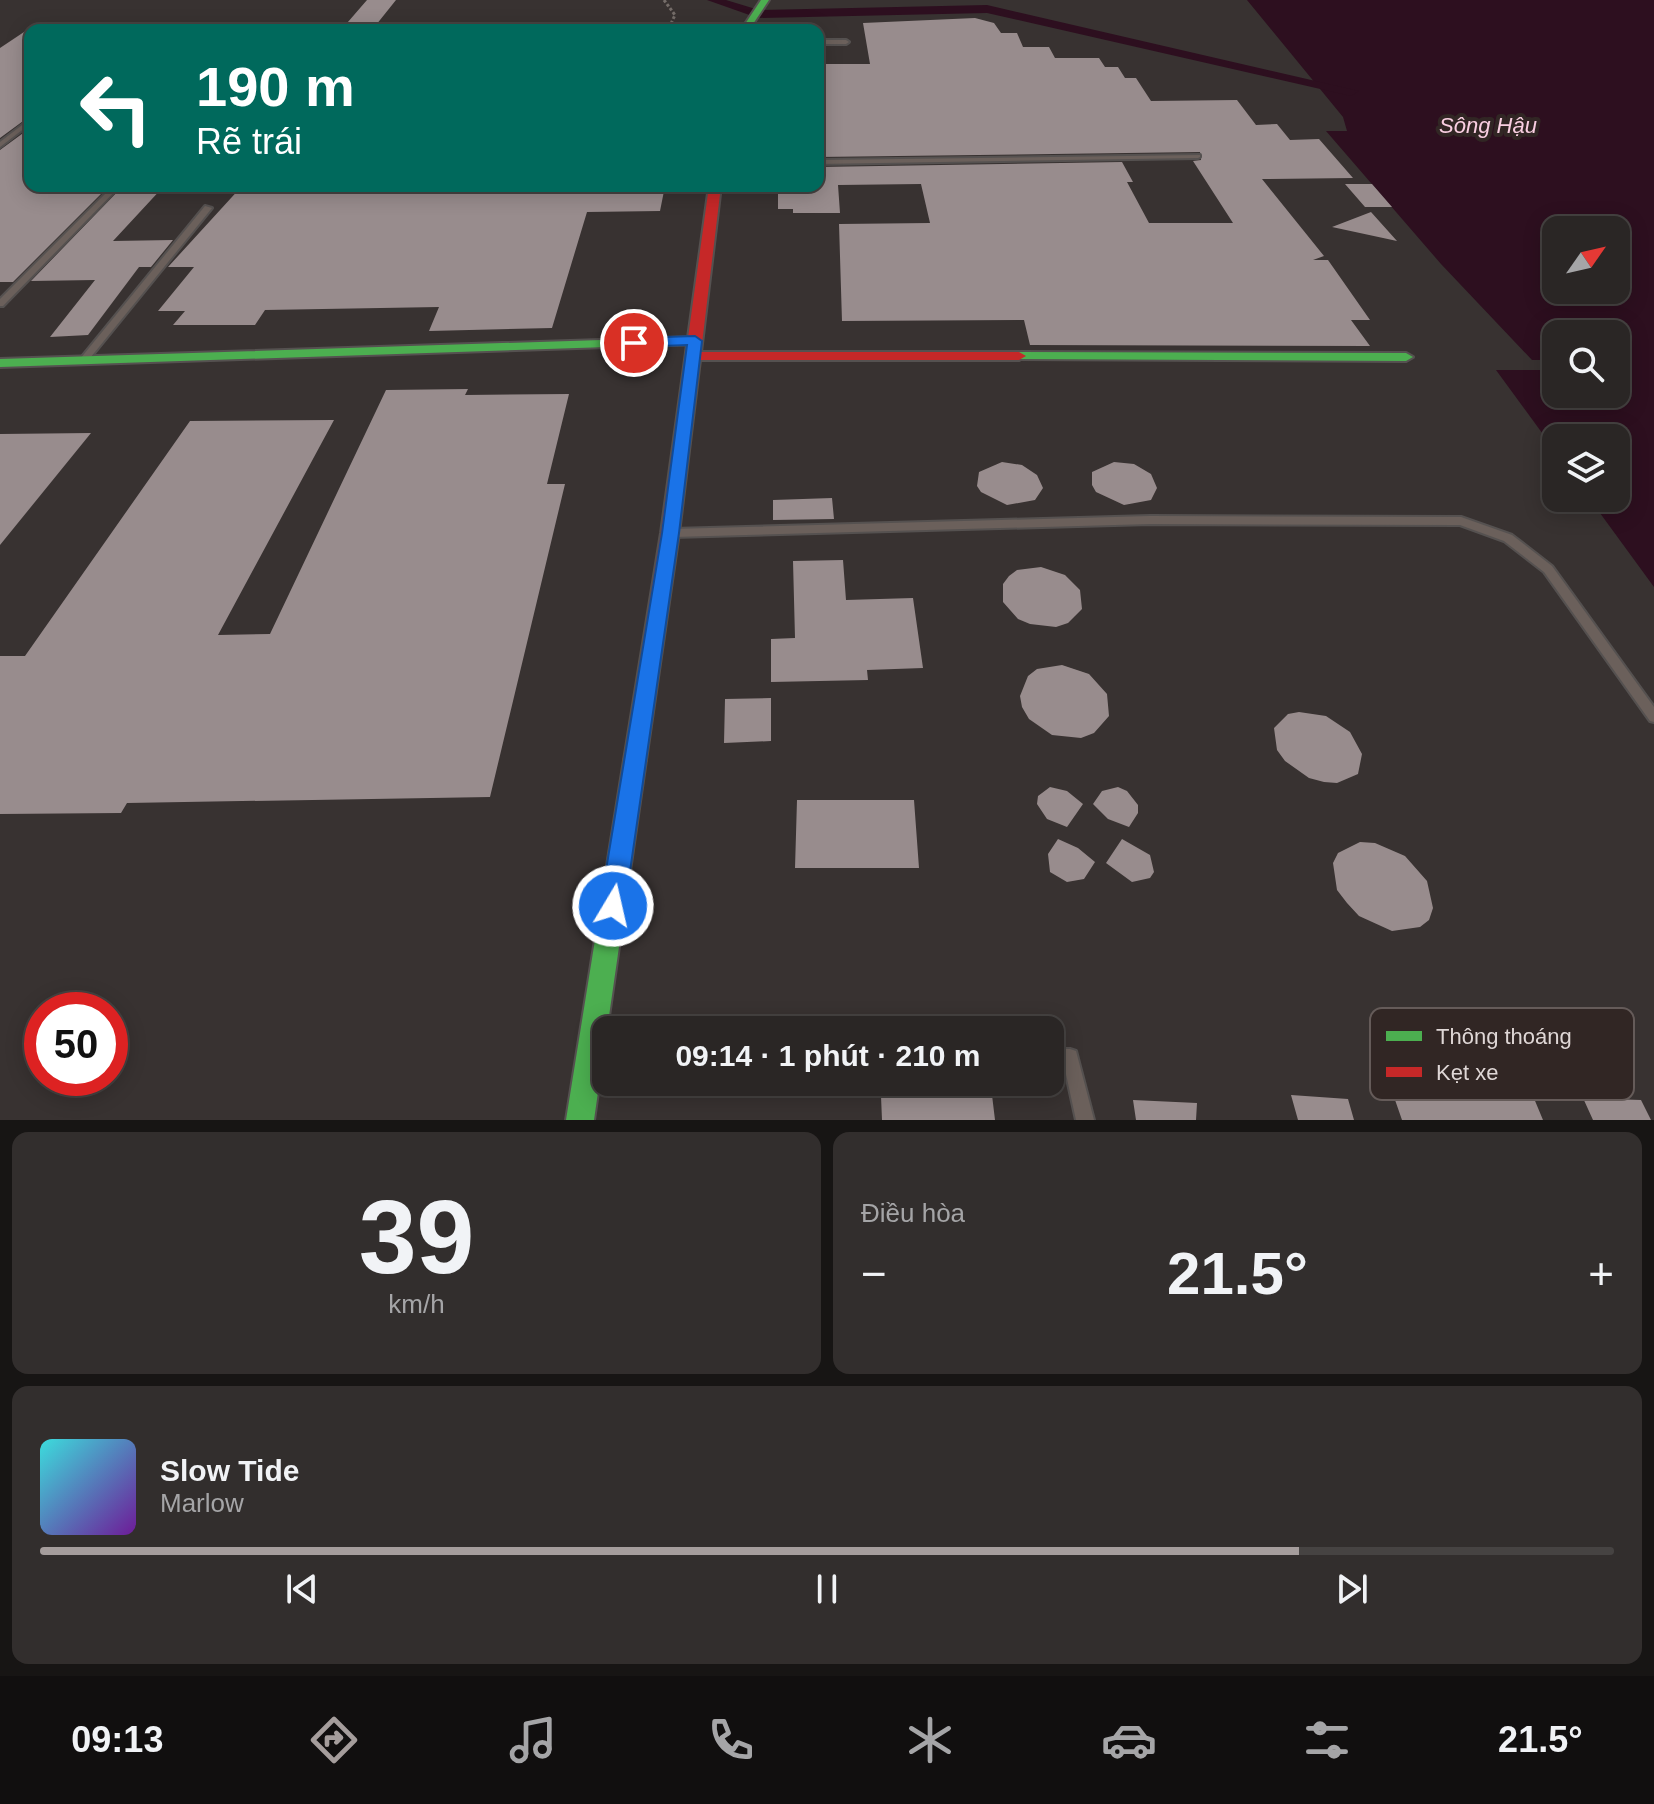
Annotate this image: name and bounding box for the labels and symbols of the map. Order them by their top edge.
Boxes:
water label: Sông Hậu [1439,113,1537,138]
north arrow [1542,216,1630,304]
pin [600,309,668,377]
position arrow [571,864,655,948]
speed limit sign: 50 [24,992,128,1096]
legend [1370,1008,1634,1100]
text: Thông thoáng [1436,1024,1572,1049]
text: Kẹt xe [1436,1060,1498,1085]

